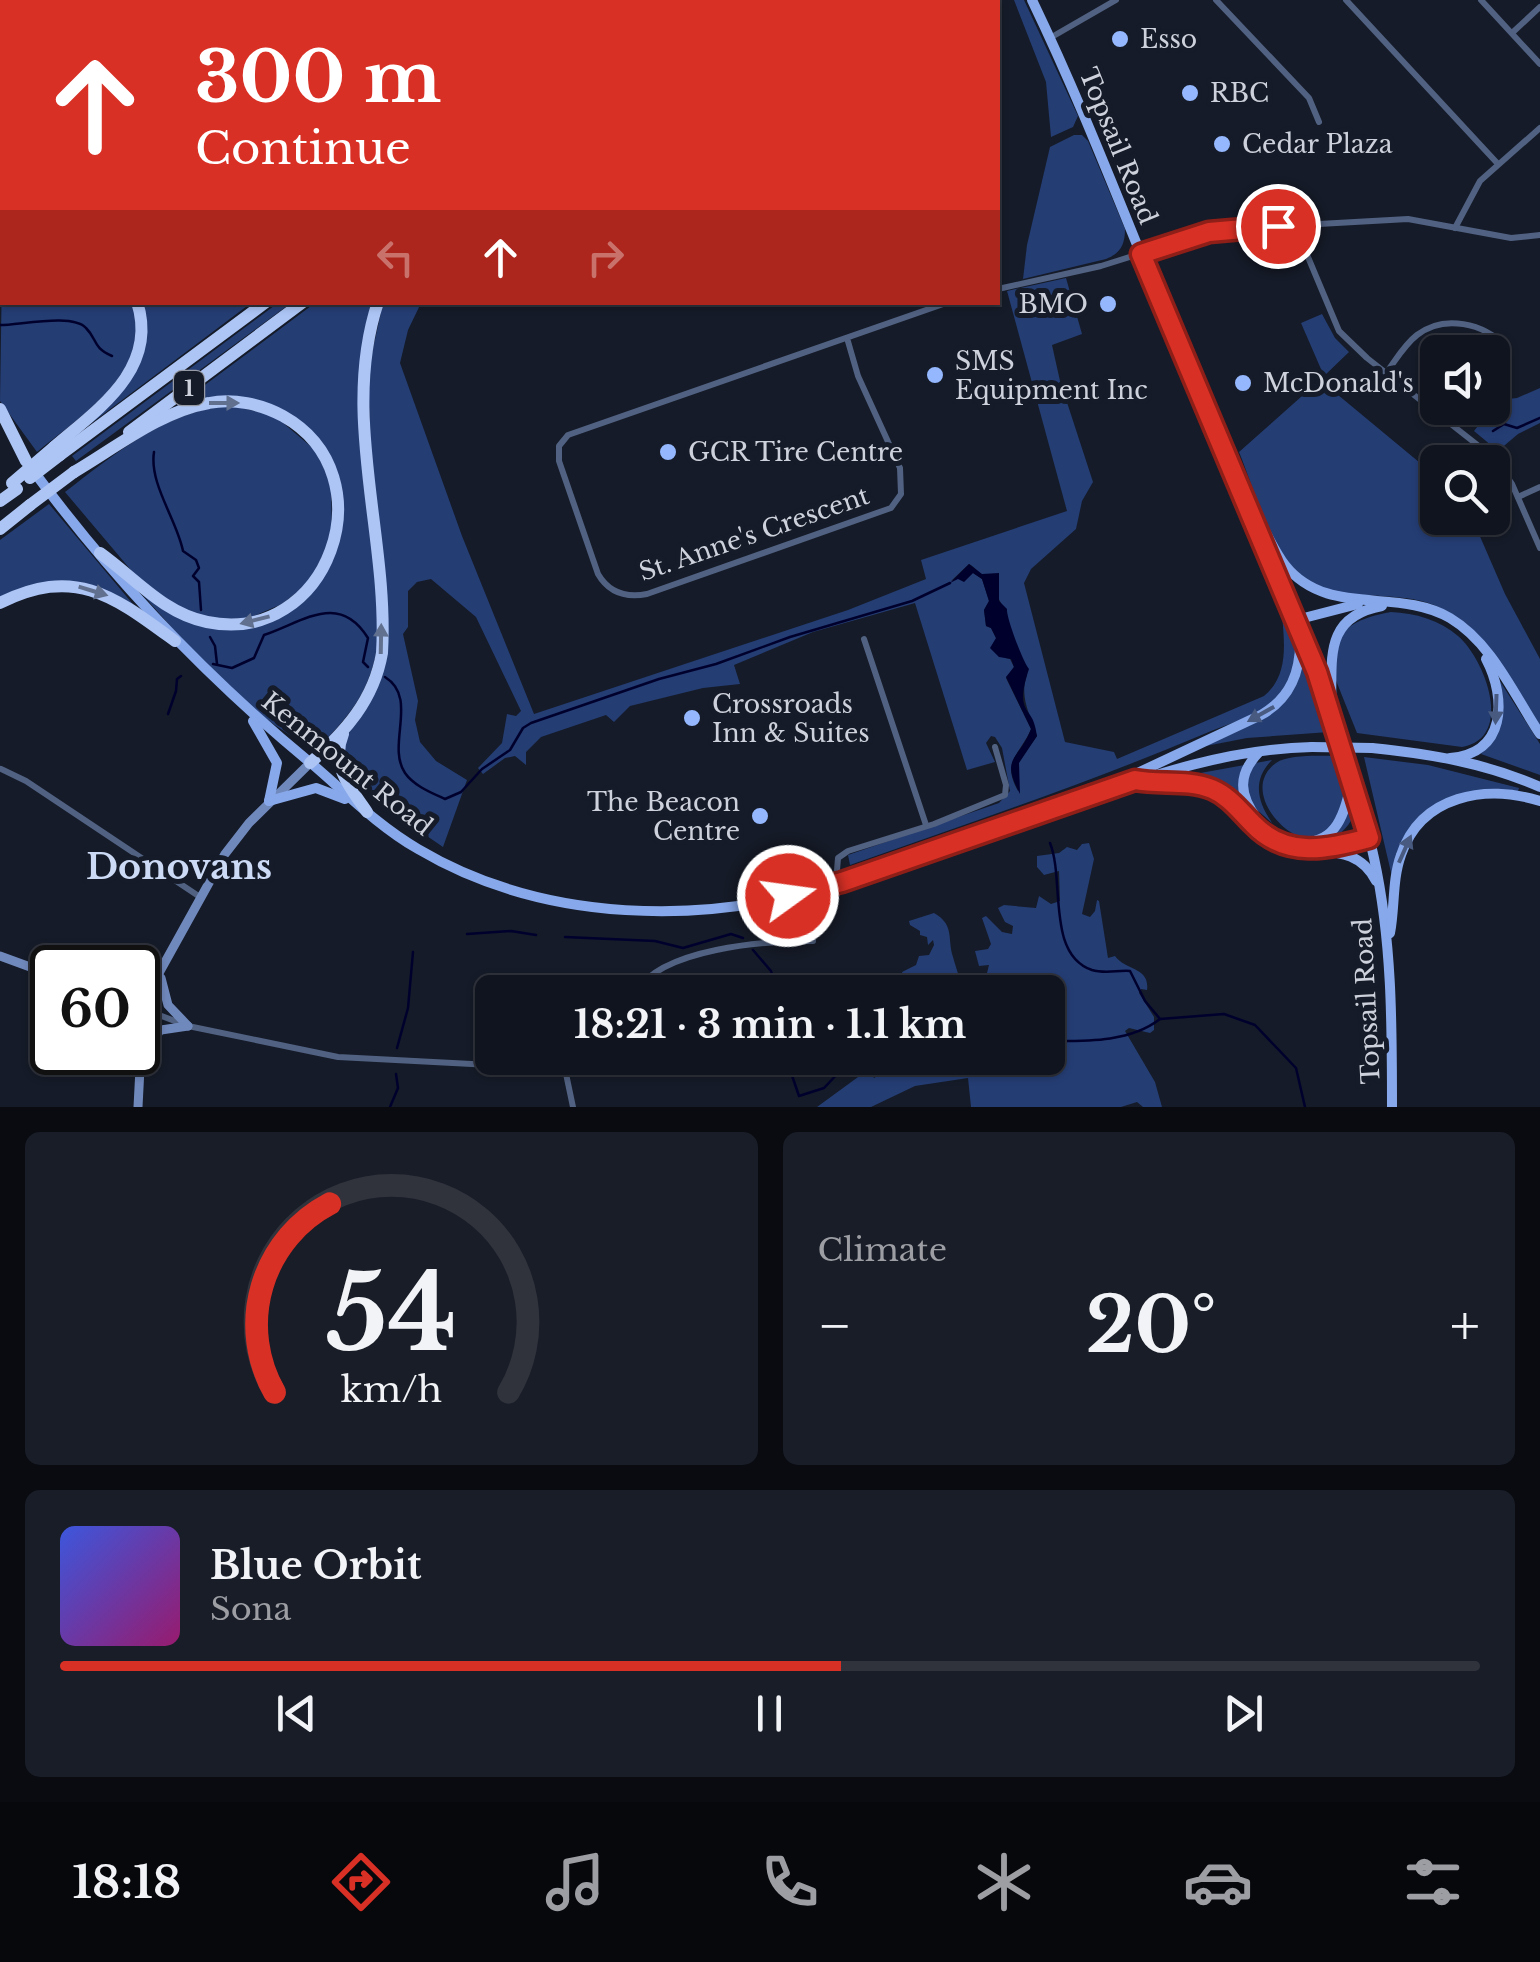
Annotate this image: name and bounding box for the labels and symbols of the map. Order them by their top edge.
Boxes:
place label: Esso [1140,24,1197,55]
marker: Esso [1109,28,1131,50]
street label: Topsail Road [1073,63,1164,229]
place label: RBC [1210,78,1269,109]
marker: RBC [1179,82,1201,104]
place label: Cedar Plaza [1242,129,1393,160]
marker: Cedar Plaza [1211,133,1233,155]
pin [1236,184,1321,269]
place label: BMO [1018,289,1088,320]
marker: BMO [1097,293,1119,315]
place label: SMS Equipment Inc [955,346,1148,406]
marker: SMS Equipment Inc [924,364,946,386]
place label: McDonald's [1263,368,1414,399]
road number: 1 [174,371,204,405]
marker: McDonald's [1232,372,1254,394]
one-way arrow [209,395,241,411]
place label: GCR Tire Centre [688,437,903,468]
marker: GCR Tire Centre [657,441,679,463]
street label: St. Anne's Crescent [635,480,874,588]
one-way arrow [78,584,109,599]
one-way arrow [239,613,270,628]
one-way arrow [374,623,390,655]
street label: Kenmount Road [255,686,439,842]
place label: Crossroads Inn & Suites [712,689,870,749]
one-way arrow [1488,693,1504,725]
one-way arrow [1247,704,1275,722]
marker: Crossroads Inn & Suites [681,707,703,729]
place label: The Beacon Centre [587,787,740,847]
marker: The Beacon Centre [749,805,771,827]
one-way arrow [1397,834,1413,864]
position arrow [736,844,840,948]
district label: Donovans [86,845,272,888]
street label: Topsail Road [1347,917,1387,1085]
speed limit sign: 60 [30,945,160,1075]

